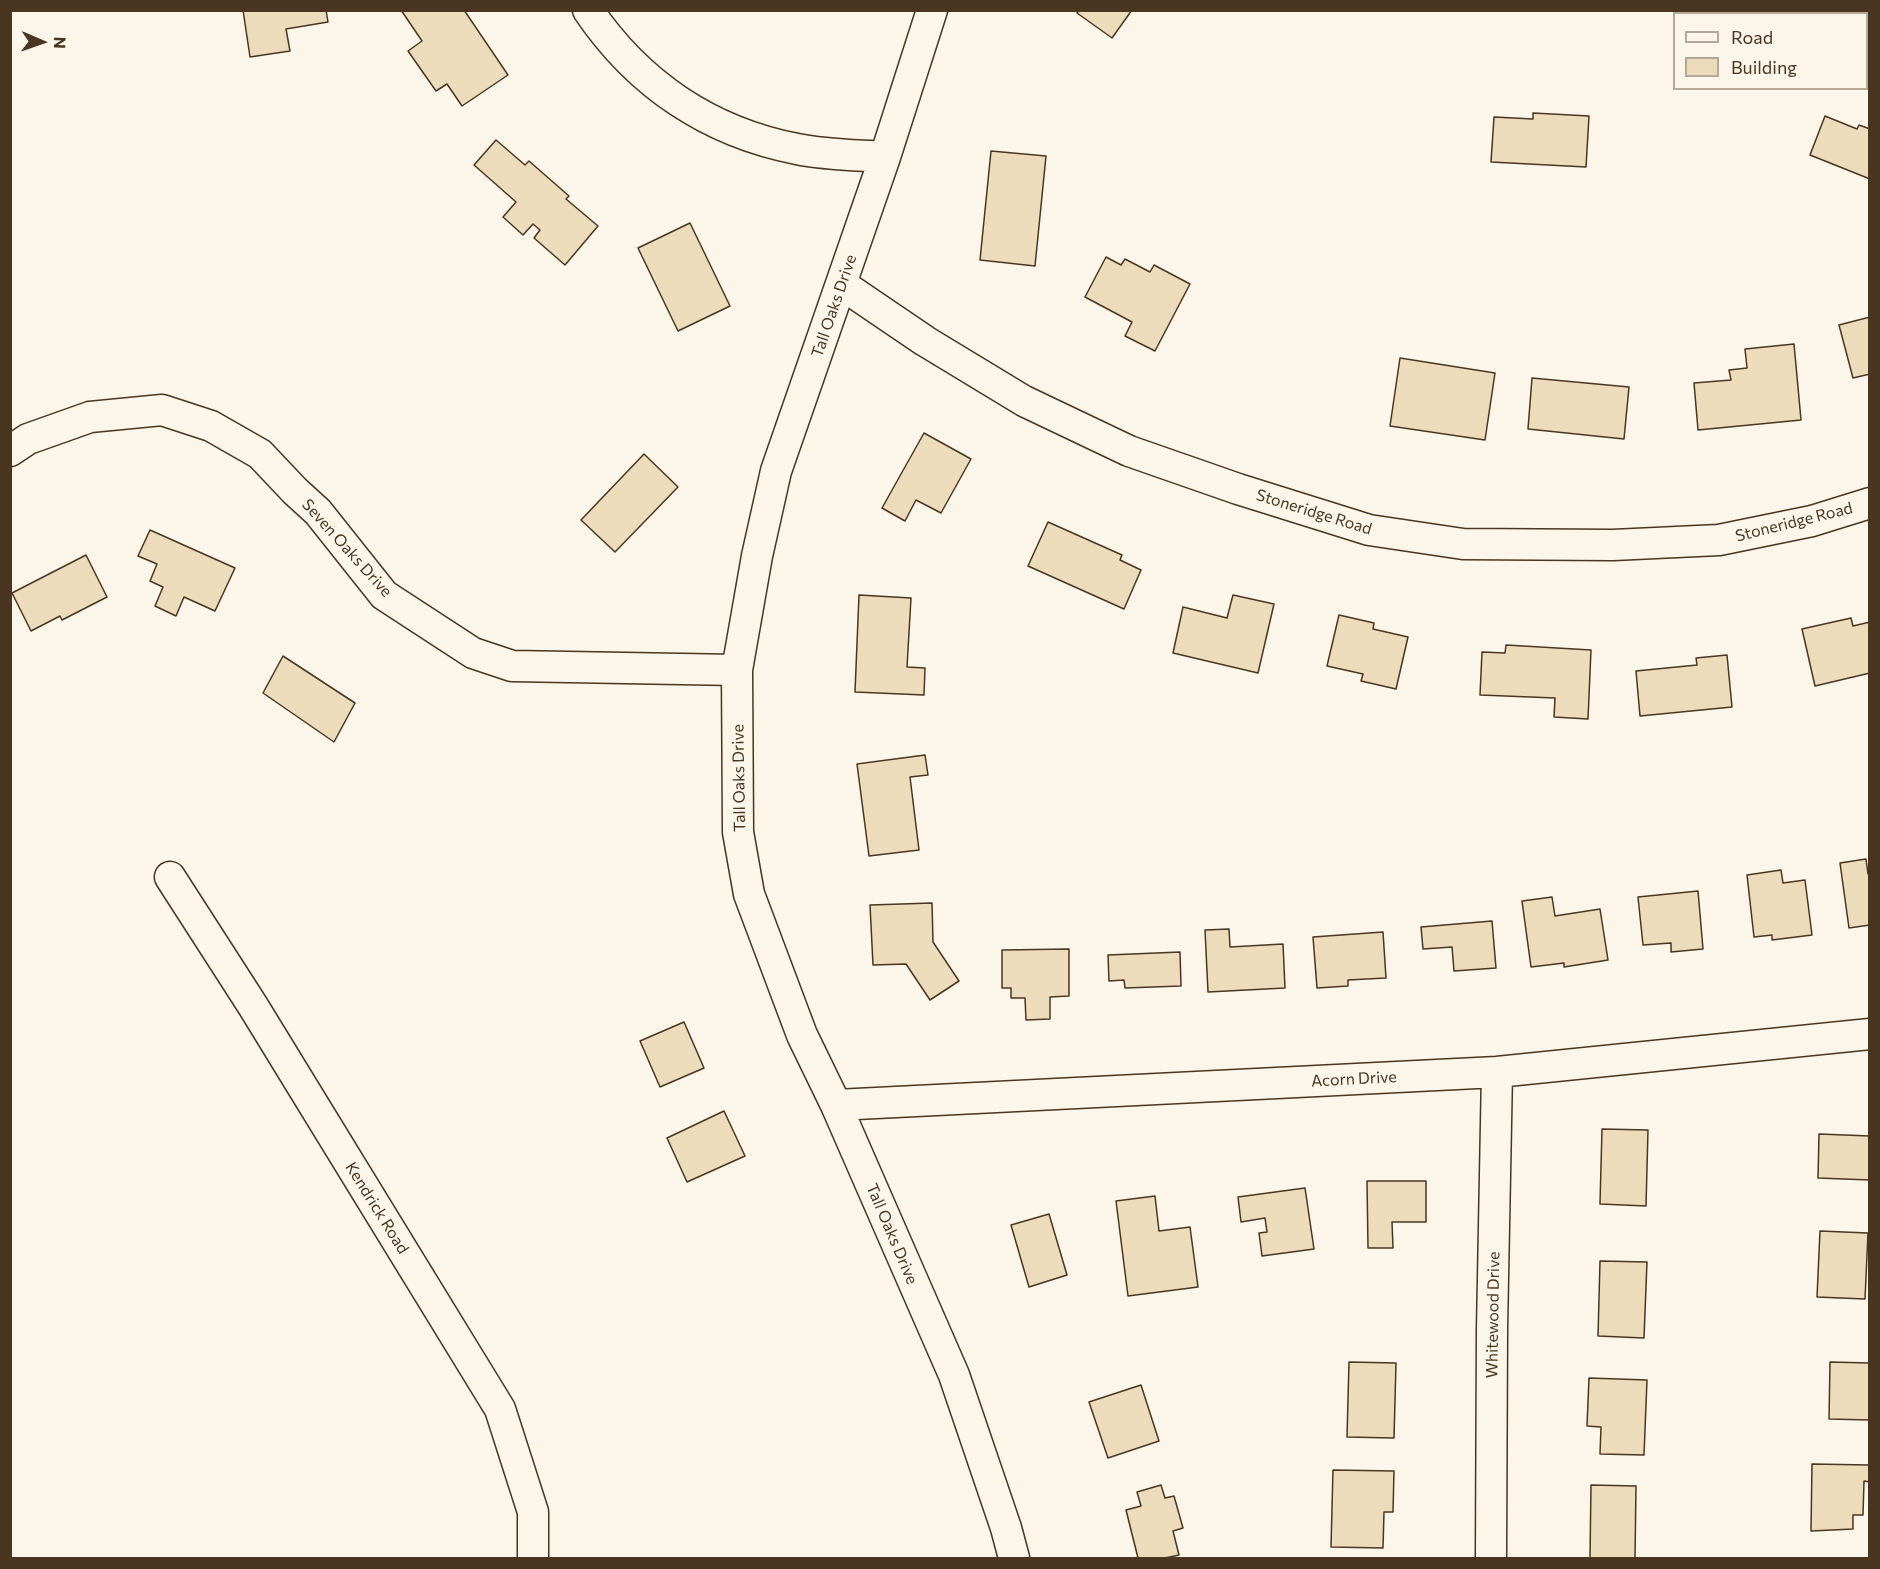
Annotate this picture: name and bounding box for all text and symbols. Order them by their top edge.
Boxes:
north arrow [12,12,72,72]
legend [1673,12,1868,90]
text: Road [1731,26,1773,48]
text: N [51,36,70,49]
text: Building [1731,56,1797,78]
street label: Tall Oaks Drive [807,252,861,360]
street label: Stoneridge Road [1254,485,1374,539]
street label: Seven Oaks Drive [298,495,396,601]
street label: Stoneridge Road [1733,498,1855,546]
street label: Tall Oaks Drive [728,724,750,832]
street label: Acorn Drive [1311,1067,1397,1091]
street label: Kendrick Road [341,1159,413,1257]
street label: Tall Oaks Drive [862,1181,922,1287]
street label: Whitewood Drive [1482,1251,1504,1379]

